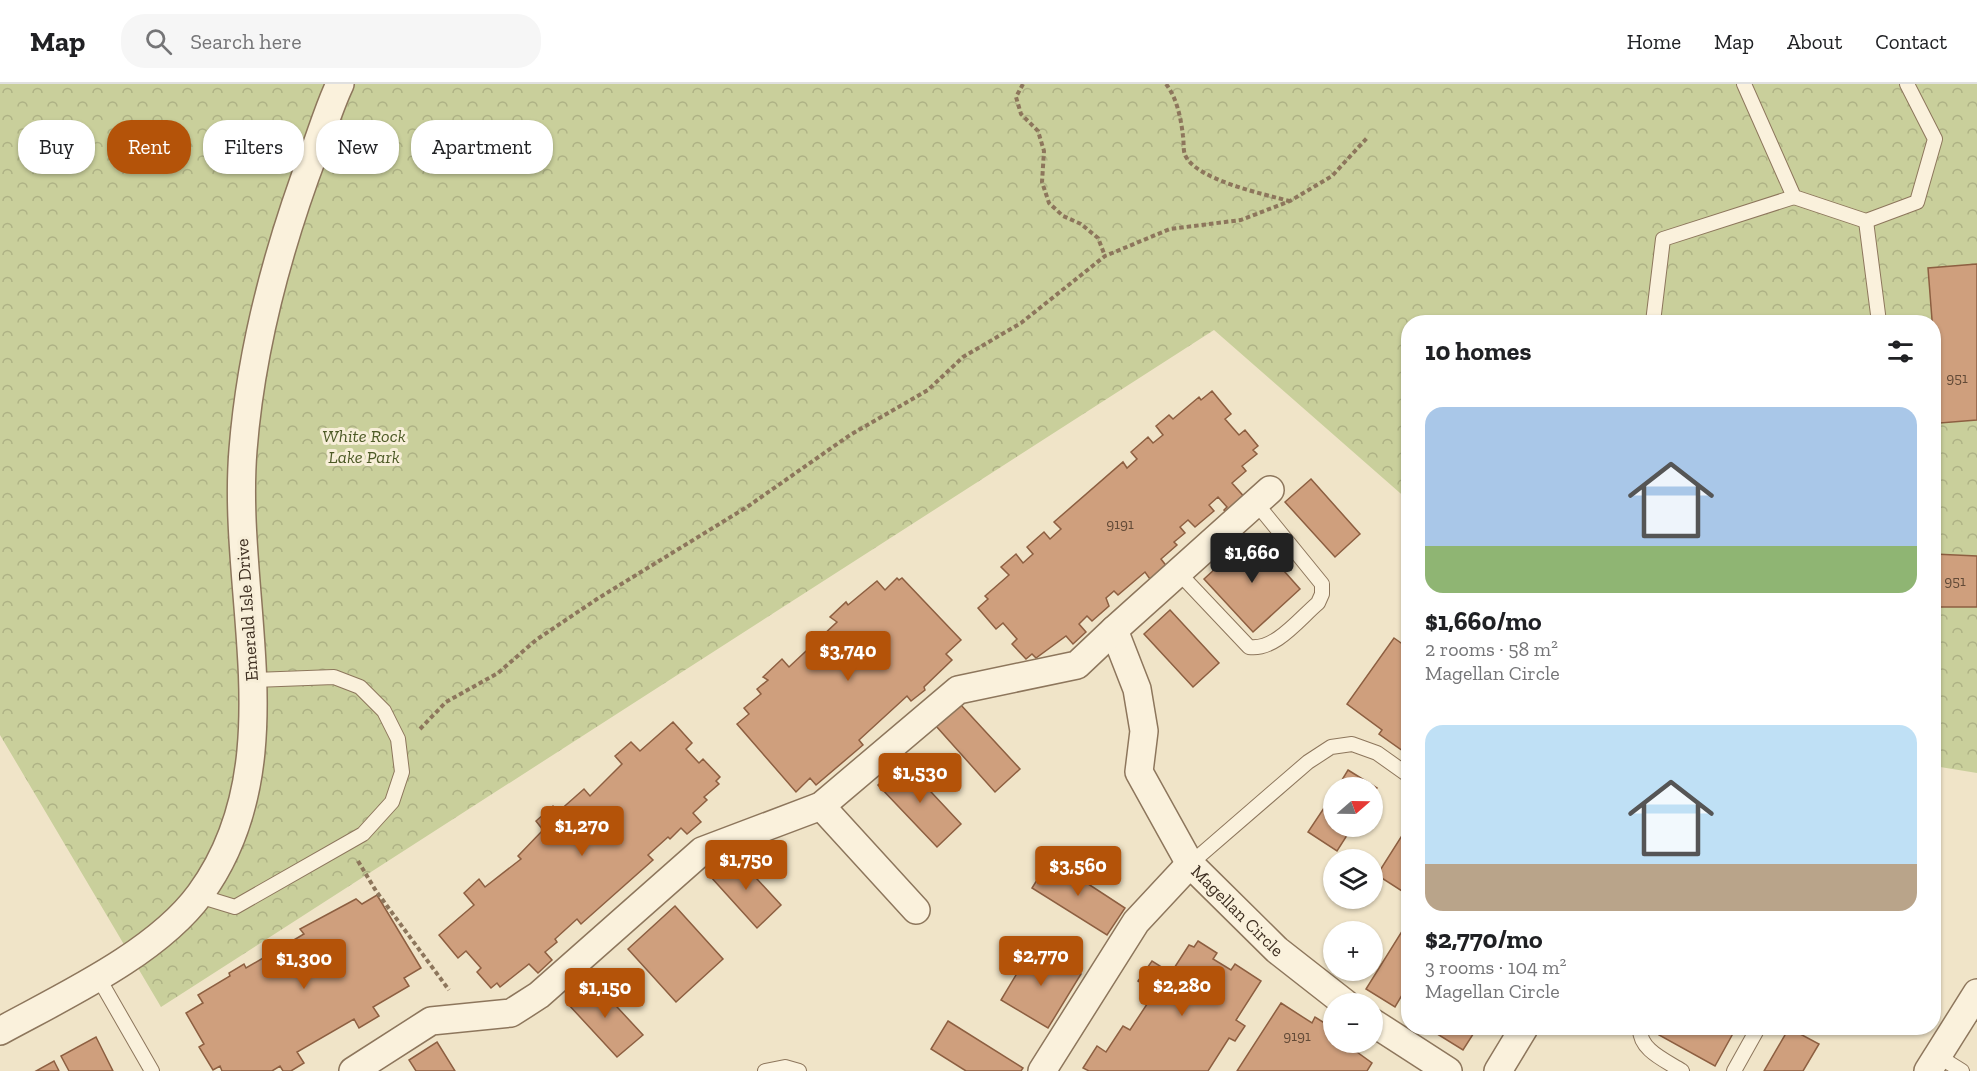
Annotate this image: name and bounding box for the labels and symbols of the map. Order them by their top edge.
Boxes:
house number: 951 [1946,369,1968,387]
park label: White Rock Lake Park [322,425,406,468]
house number: 9191 [1106,515,1134,533]
pin: $1,660 [1203,533,1301,584]
street label: Emerald Isle Drive [231,538,263,682]
house number: 951 [1944,572,1966,590]
pin: $3,740 [799,631,897,682]
pin: $1,530 [871,753,969,804]
north arrow [1323,777,1383,837]
pin: $1,270 [533,806,631,857]
pin: $1,750 [697,840,795,891]
pin: $3,560 [1029,846,1127,897]
street label: Magellan Circle [1186,860,1288,962]
pin: $2,770 [992,936,1090,987]
pin: $1,300 [255,939,353,990]
pin: $2,280 [1133,966,1231,1017]
pin: $1,150 [556,968,654,1019]
house number: 9191 [1283,1027,1311,1045]

